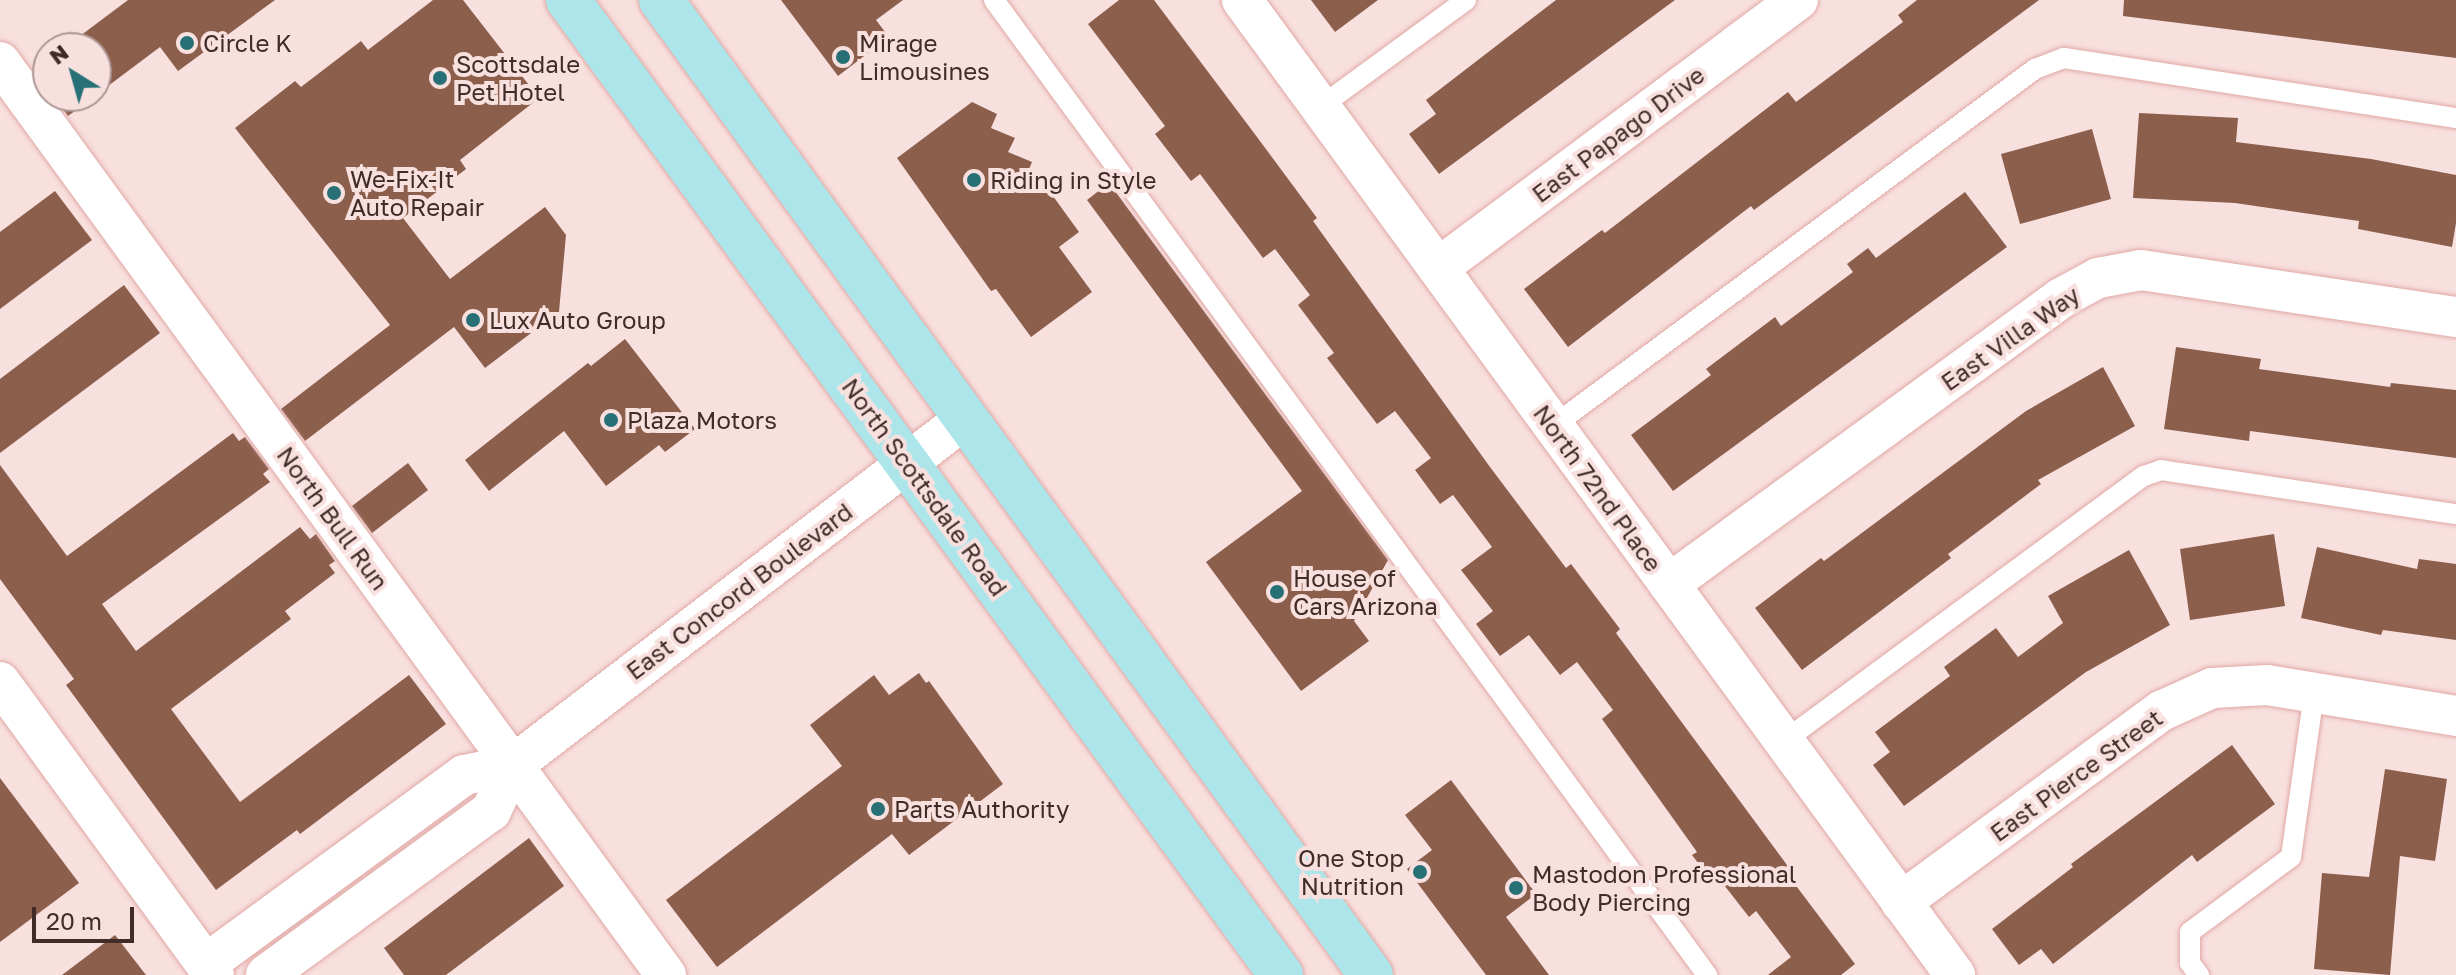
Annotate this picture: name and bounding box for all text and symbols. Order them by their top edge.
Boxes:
place label: Circle K [203,29,292,57]
place label: Mirage Limousines [859,29,990,85]
north arrow [32,32,112,112]
marker: Circle K [178,34,196,52]
text: N [44,38,73,70]
marker: Mirage Limousines [834,48,852,66]
place label: Scottsdale Pet Hotel [456,50,580,106]
street label: East Papago Drive [1526,60,1710,208]
marker: Scottsdale Pet Hotel [431,69,449,87]
place label: We-Fix-It Auto Repair [350,165,484,221]
place label: Riding in Style [990,166,1156,194]
marker: Riding in Style [965,171,983,189]
marker: We-Fix-It Auto Repair [325,184,343,202]
street label: East Villa Way [1935,280,2085,396]
place label: Lux Auto Group [489,306,666,334]
marker: Lux Auto Group [464,311,482,329]
street label: North Scottsdale Road [836,373,1014,601]
street label: North 72nd Place [1528,399,1668,577]
place label: Plaza Motors [627,406,777,434]
marker: Plaza Motors [602,411,620,429]
street label: North Bull Run [271,441,395,595]
street label: East Concord Boulevard [620,497,858,685]
place label: House of Cars Arizona [1293,564,1438,620]
marker: House of Cars Arizona [1268,583,1286,601]
street label: East Pierce Street [1984,703,2168,847]
place label: Parts Authority [894,795,1069,823]
marker: Parts Authority [869,800,887,818]
place label: One Stop Nutrition [1298,844,1404,900]
place label: Mastodon Professional Body Piercing [1532,860,1797,916]
marker: One Stop Nutrition [1411,863,1429,881]
marker: Mastodon Professional Body Piercing [1507,879,1525,897]
scale bar [36,891,138,941]
text: 20 m [46,906,102,935]

